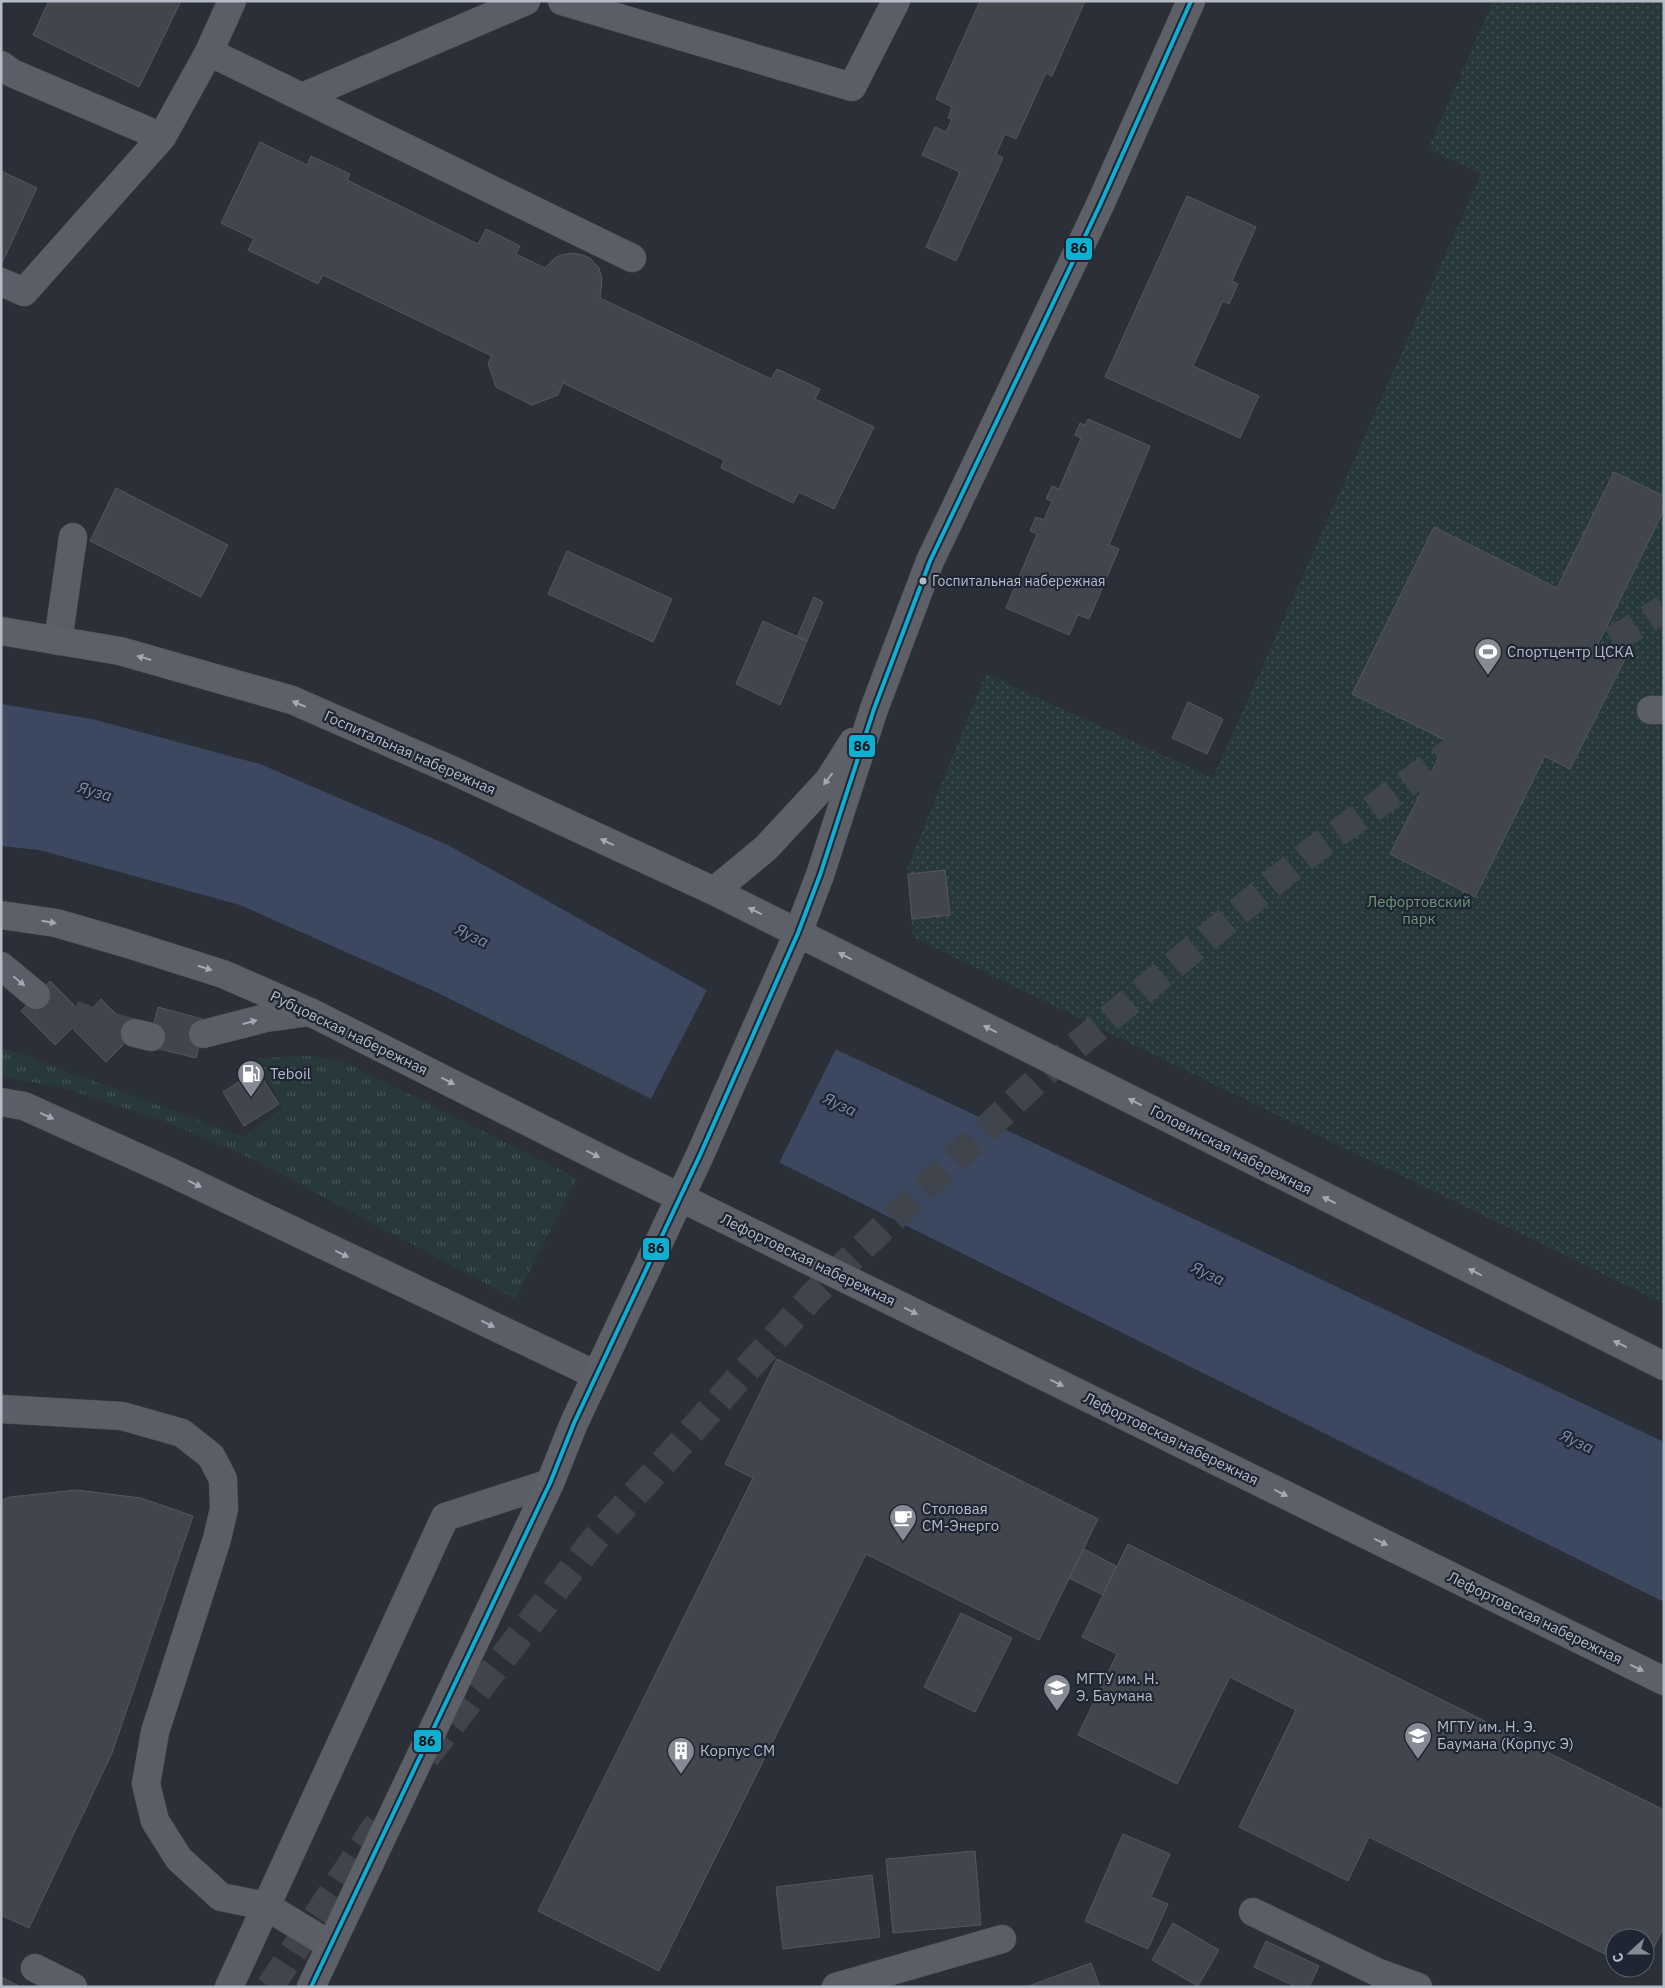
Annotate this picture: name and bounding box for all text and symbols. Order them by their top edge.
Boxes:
line badge: 86 [1065,237,1093,261]
text: 86 [1071,239,1087,257]
place label: Госпитальная набережная [932,572,1105,590]
marker: Госпитальная набережная [918,576,928,586]
sports icon: Спортцентр ЦСКА [1473,637,1503,676]
place label: Спортцентр ЦСКА [1507,642,1634,661]
one-way arrow [136,654,151,662]
one-way arrow [292,699,306,707]
street label: Госпитальная набережная [321,706,499,799]
line badge: 86 [848,734,876,758]
text: 86 [854,737,870,755]
one-way arrow [823,772,834,785]
water label: Яуза [75,776,115,805]
one-way arrow [600,837,615,846]
park label: Лефортовский парк [1367,892,1471,928]
one-way arrow [747,907,762,915]
water label: Яуза [451,918,492,951]
one-way arrow [42,919,58,927]
one-way arrow [837,952,852,960]
one-way arrow [198,965,213,973]
one-way arrow [12,975,25,986]
street label: Рубцовская набережная [267,986,431,1079]
one-way arrow [243,1018,258,1026]
one-way arrow [983,1025,997,1033]
fuel station icon: Teboil [236,1059,266,1098]
place label: Teboil [270,1064,311,1083]
one-way arrow [440,1077,455,1085]
water label: Яуза [819,1087,860,1120]
one-way arrow [1128,1098,1142,1106]
street label: Головинская набережная [1147,1100,1315,1199]
one-way arrow [40,1113,54,1121]
one-way arrow [585,1150,600,1158]
one-way arrow [188,1180,202,1188]
one-way arrow [1322,1195,1336,1203]
street label: Лефортовская набережная [718,1209,899,1310]
line badge: 86 [642,1237,670,1261]
text: 86 [648,1239,664,1257]
one-way arrow [335,1250,349,1258]
water label: Яуза [1187,1256,1228,1289]
one-way arrow [1468,1268,1482,1276]
one-way arrow [904,1307,918,1315]
one-way arrow [481,1320,495,1328]
one-way arrow [1613,1340,1627,1348]
one-way arrow [1050,1379,1064,1387]
street label: Лефортовская набережная [1081,1388,1262,1489]
water label: Яуза [1556,1424,1597,1457]
one-way arrow [1274,1489,1288,1497]
place label: Столовая СМ-Энерго [922,1499,999,1535]
cafe icon: Столовая СМ-Энерго [888,1503,918,1542]
one-way arrow [1374,1538,1388,1546]
street label: Лефортовская набережная [1445,1567,1626,1668]
one-way arrow [1630,1664,1644,1672]
place label: МГТУ им. Н. Э. Баумана [1076,1669,1159,1705]
school or university icon: МГТУ им. Н. Э. Баумана [1042,1673,1072,1712]
place label: МГТУ им. Н. Э. Баумана (Корпус Э) [1437,1717,1574,1753]
school or university icon: МГТУ им. Н. Э. Баумана (Корпус Э) [1403,1721,1433,1760]
line badge: 86 [413,1729,442,1753]
text: 86 [419,1732,435,1750]
building icon: Корпус СМ [666,1736,696,1775]
place label: Корпус СМ [700,1741,775,1760]
north arrow [1605,1928,1655,1978]
text: С [1608,1950,1628,1965]

